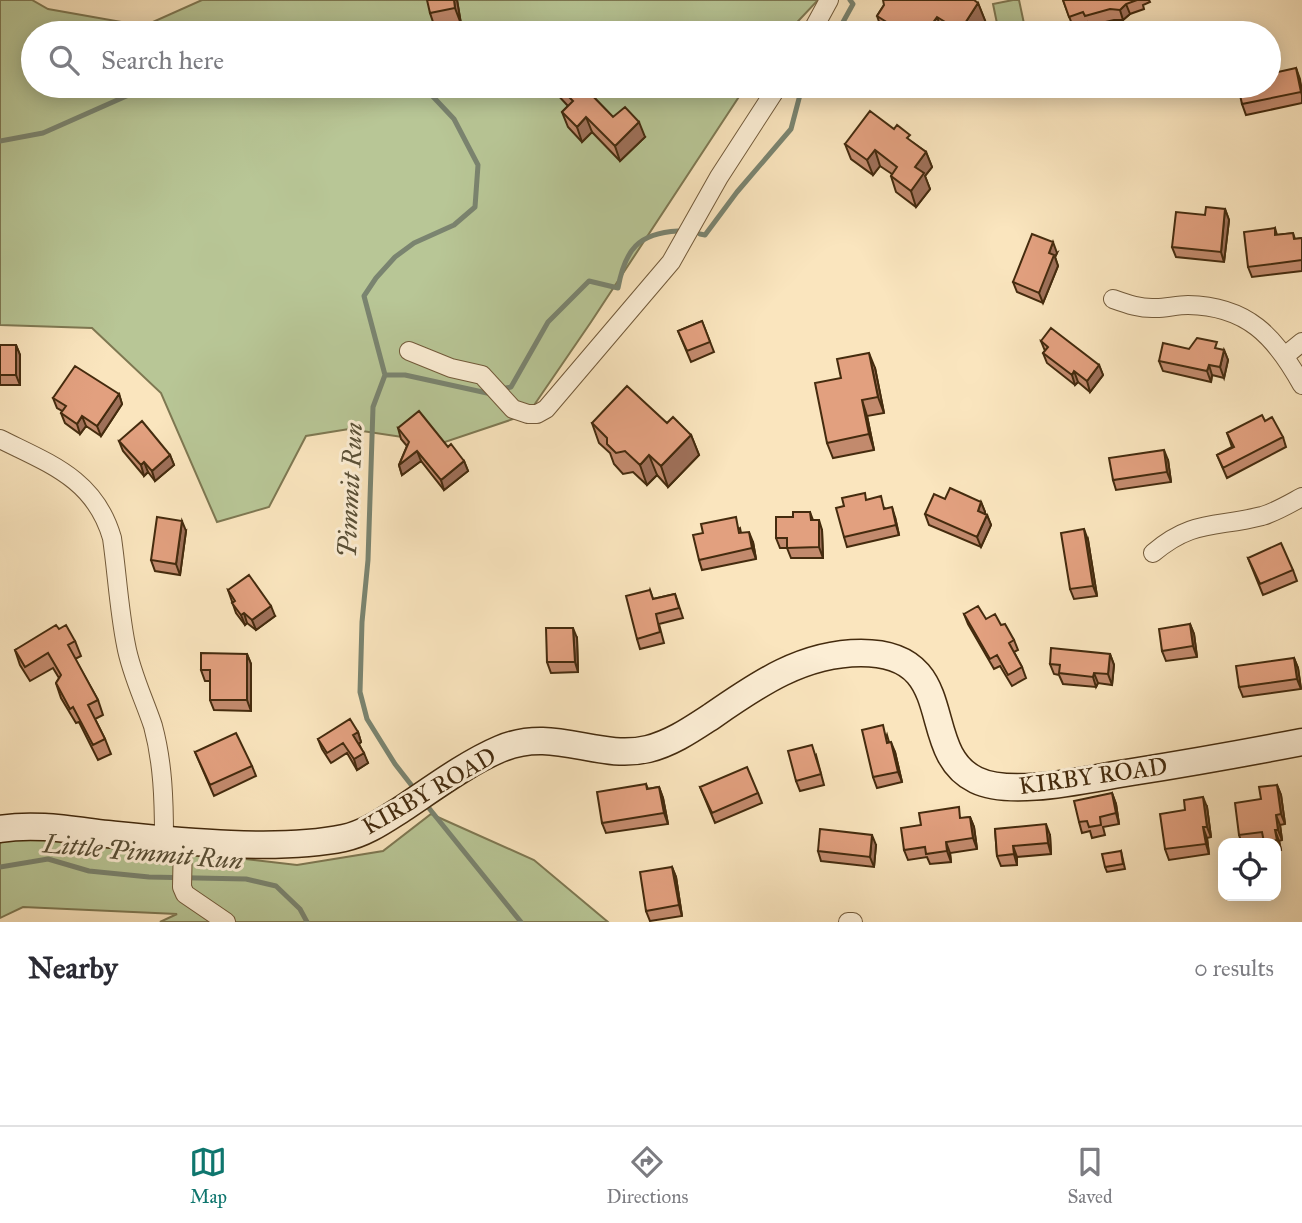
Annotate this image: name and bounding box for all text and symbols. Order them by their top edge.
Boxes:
search box [21,21,1281,98]
icon: search [45,41,83,79]
text: Search here [101,44,224,76]
water label: Pimmit Run [330,421,370,558]
street label: KIRBY ROAD [357,741,501,841]
street label: KIRBY ROAD [1017,751,1169,801]
water label: Little Pimmit Run [41,827,245,877]
map controls [1218,838,1281,901]
button: locate [1218,838,1281,901]
text: Nearby [28,950,118,986]
text: 0 results [1194,954,1274,982]
tab: Map [189,1143,227,1208]
tab: Directions [606,1143,688,1208]
tab: Saved [1067,1143,1113,1208]

